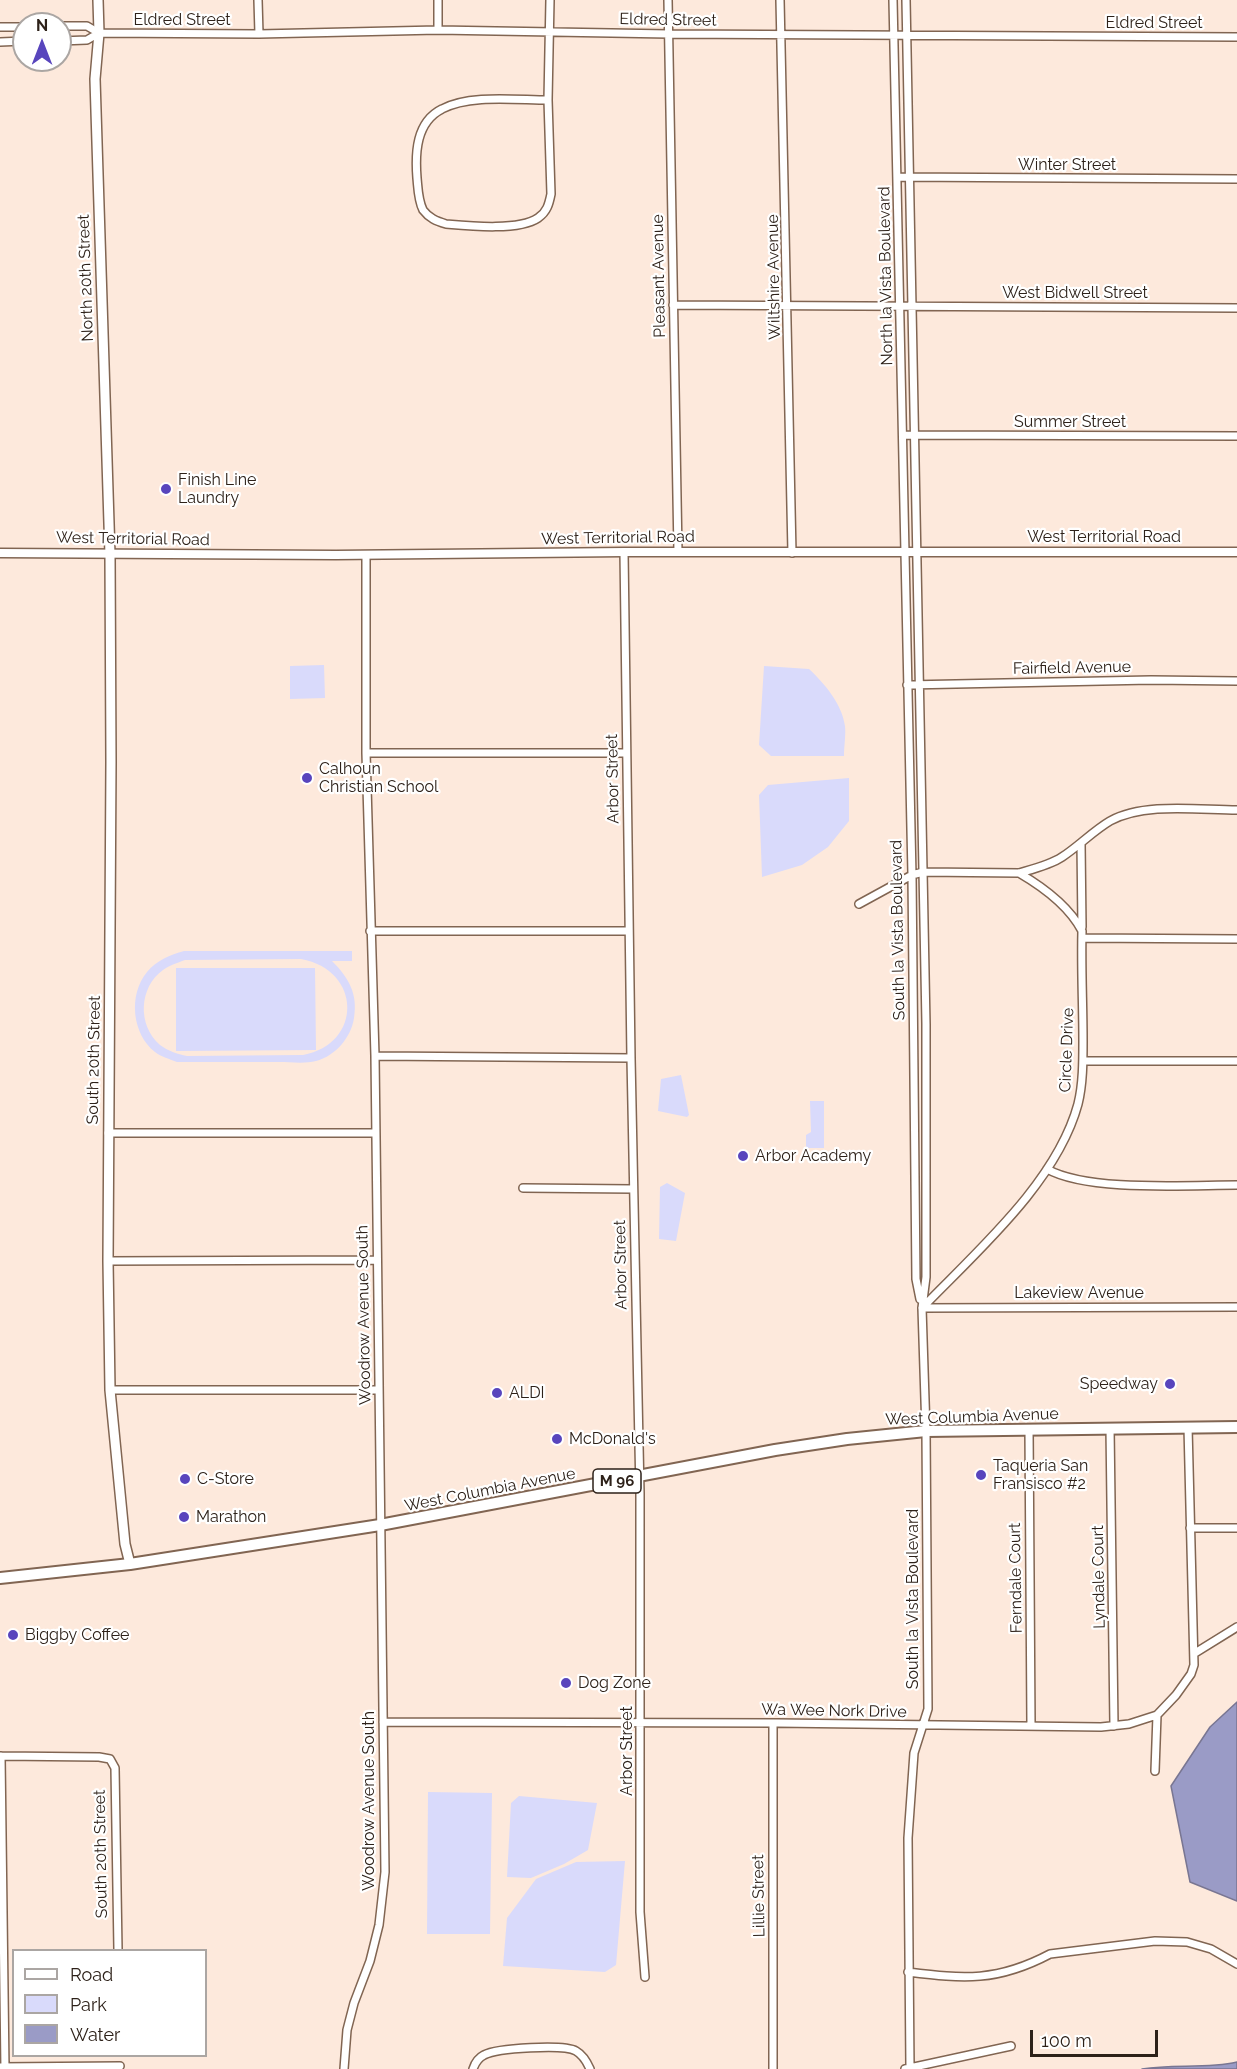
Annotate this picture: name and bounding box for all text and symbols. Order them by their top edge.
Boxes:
street label: Eldred Street [133,10,231,30]
street label: Eldred Street [619,10,717,30]
north arrow [12,12,72,72]
street label: Eldred Street [1105,13,1203,33]
text: N [36,16,48,35]
street label: Winter Street [1018,155,1116,175]
street label: North la Vista Boulevard [875,186,897,366]
street label: North 20th Street [74,214,98,342]
street label: Pleasant Avenue [648,214,670,338]
street label: Wiltshire Avenue [763,214,785,340]
street label: West Bidwell Street [1002,283,1148,303]
street label: Summer Street [1014,412,1126,432]
place label: Finish Line Laundry [178,470,256,508]
marker: Finish Line Laundry [159,482,173,496]
street label: West Territorial Road [541,527,695,549]
street label: West Territorial Road [1027,527,1181,547]
street label: West Territorial Road [56,528,210,550]
street label: Fairfield Avenue [1013,657,1131,679]
street label: Arbor Street [603,734,623,824]
place label: Calhoun Christian School [319,759,438,797]
marker: Calhoun Christian School [300,771,314,785]
street label: South la Vista Boulevard [887,840,909,1020]
street label: South 20th Street [83,995,105,1125]
street label: Circle Drive [1056,1007,1078,1093]
place label: Arbor Academy [755,1146,871,1166]
marker: Arbor Academy [736,1149,750,1163]
street label: Arbor Street [611,1220,631,1310]
street label: Woodrow Avenue South [353,1225,375,1405]
street label: Lakeview Avenue [1014,1283,1144,1303]
place label: Speedway [1080,1374,1158,1394]
marker: Speedway [1163,1377,1177,1391]
place label: ALDI [509,1383,545,1403]
marker: ALDI [490,1386,504,1400]
street label: West Columbia Avenue [885,1404,1059,1430]
place label: McDonald's [569,1429,656,1449]
marker: McDonald's [550,1432,564,1446]
place label: Taqueria San Fransisco #2 [993,1456,1088,1494]
street label: West Columbia Avenue [403,1464,577,1516]
marker: Taqueria San Fransisco #2 [974,1468,988,1482]
place label: C-Store [197,1469,254,1489]
road number: M 96 [593,1469,641,1493]
marker: C-Store [178,1472,192,1486]
place label: Marathon [196,1507,266,1527]
street label: South la Vista Boulevard [903,1509,923,1689]
marker: Marathon [177,1510,191,1524]
street label: Ferndale Court [1005,1522,1027,1634]
street label: Lyndale Court [1088,1525,1110,1629]
place label: Biggby Coffee [25,1625,129,1645]
marker: Biggby Coffee [6,1628,20,1642]
place label: Dog Zone [578,1673,651,1693]
marker: Dog Zone [559,1676,573,1690]
street label: Wa Wee Nork Drive [761,1700,907,1722]
street label: Arbor Street [617,1706,637,1796]
street label: Woodrow Avenue South [359,1711,379,1891]
street label: South 20th Street [90,1789,112,1919]
street label: Lillie Street [749,1854,769,1938]
legend [12,1949,207,2057]
text: Road [70,1964,113,1985]
text: Park [70,1994,107,2015]
scale bar [1033,2018,1160,2056]
text: Water [70,2024,120,2045]
text: 100 m [1041,2030,1092,2051]

